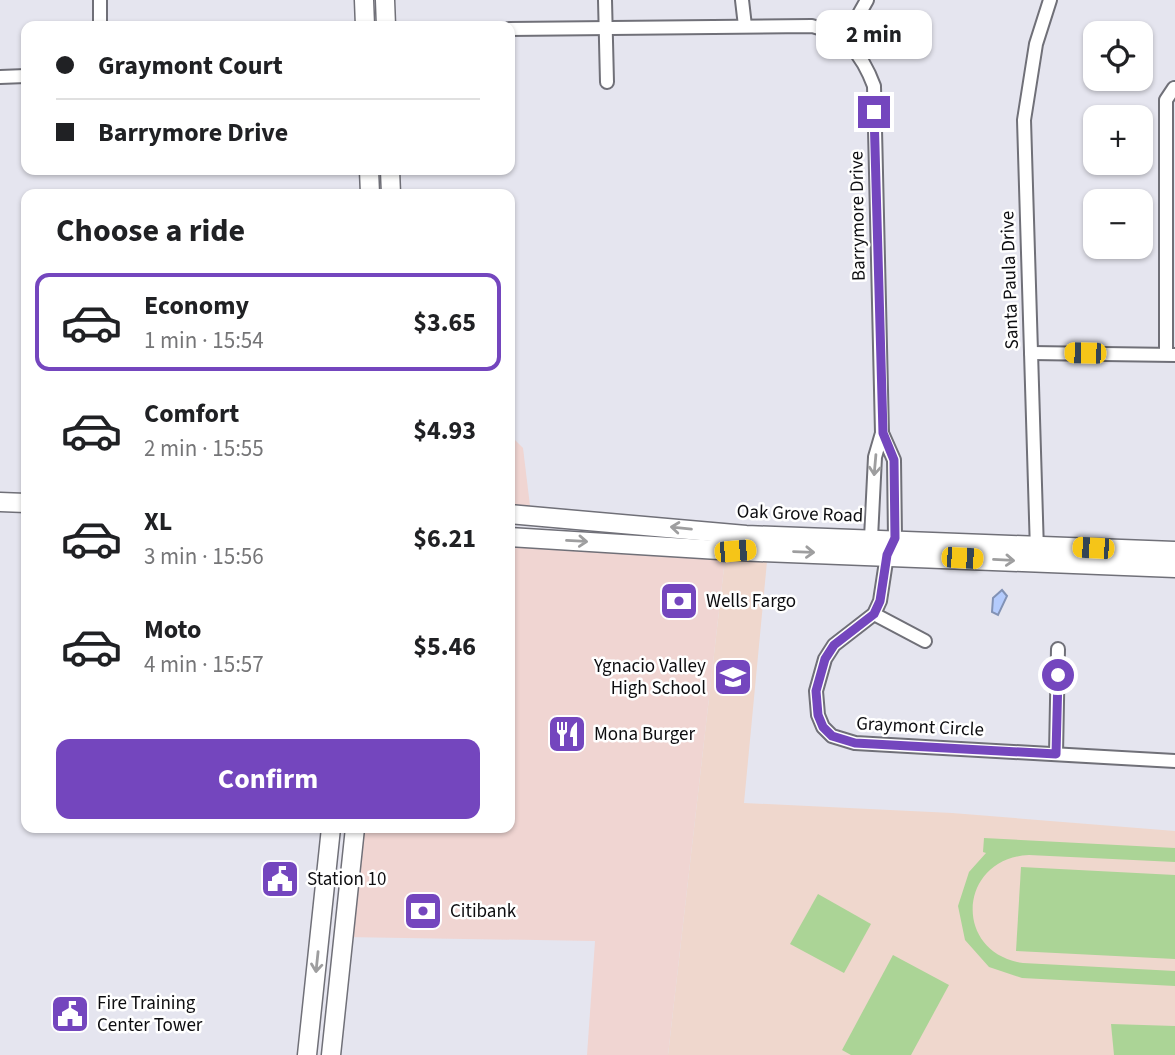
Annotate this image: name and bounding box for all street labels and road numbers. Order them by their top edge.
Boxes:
street label: Barrymore Drive [843,151,873,281]
street label: Santa Paula Drive [994,210,1026,350]
street label: Oak Grove Road [736,498,864,530]
street label: Graymont Circle [855,710,985,744]

